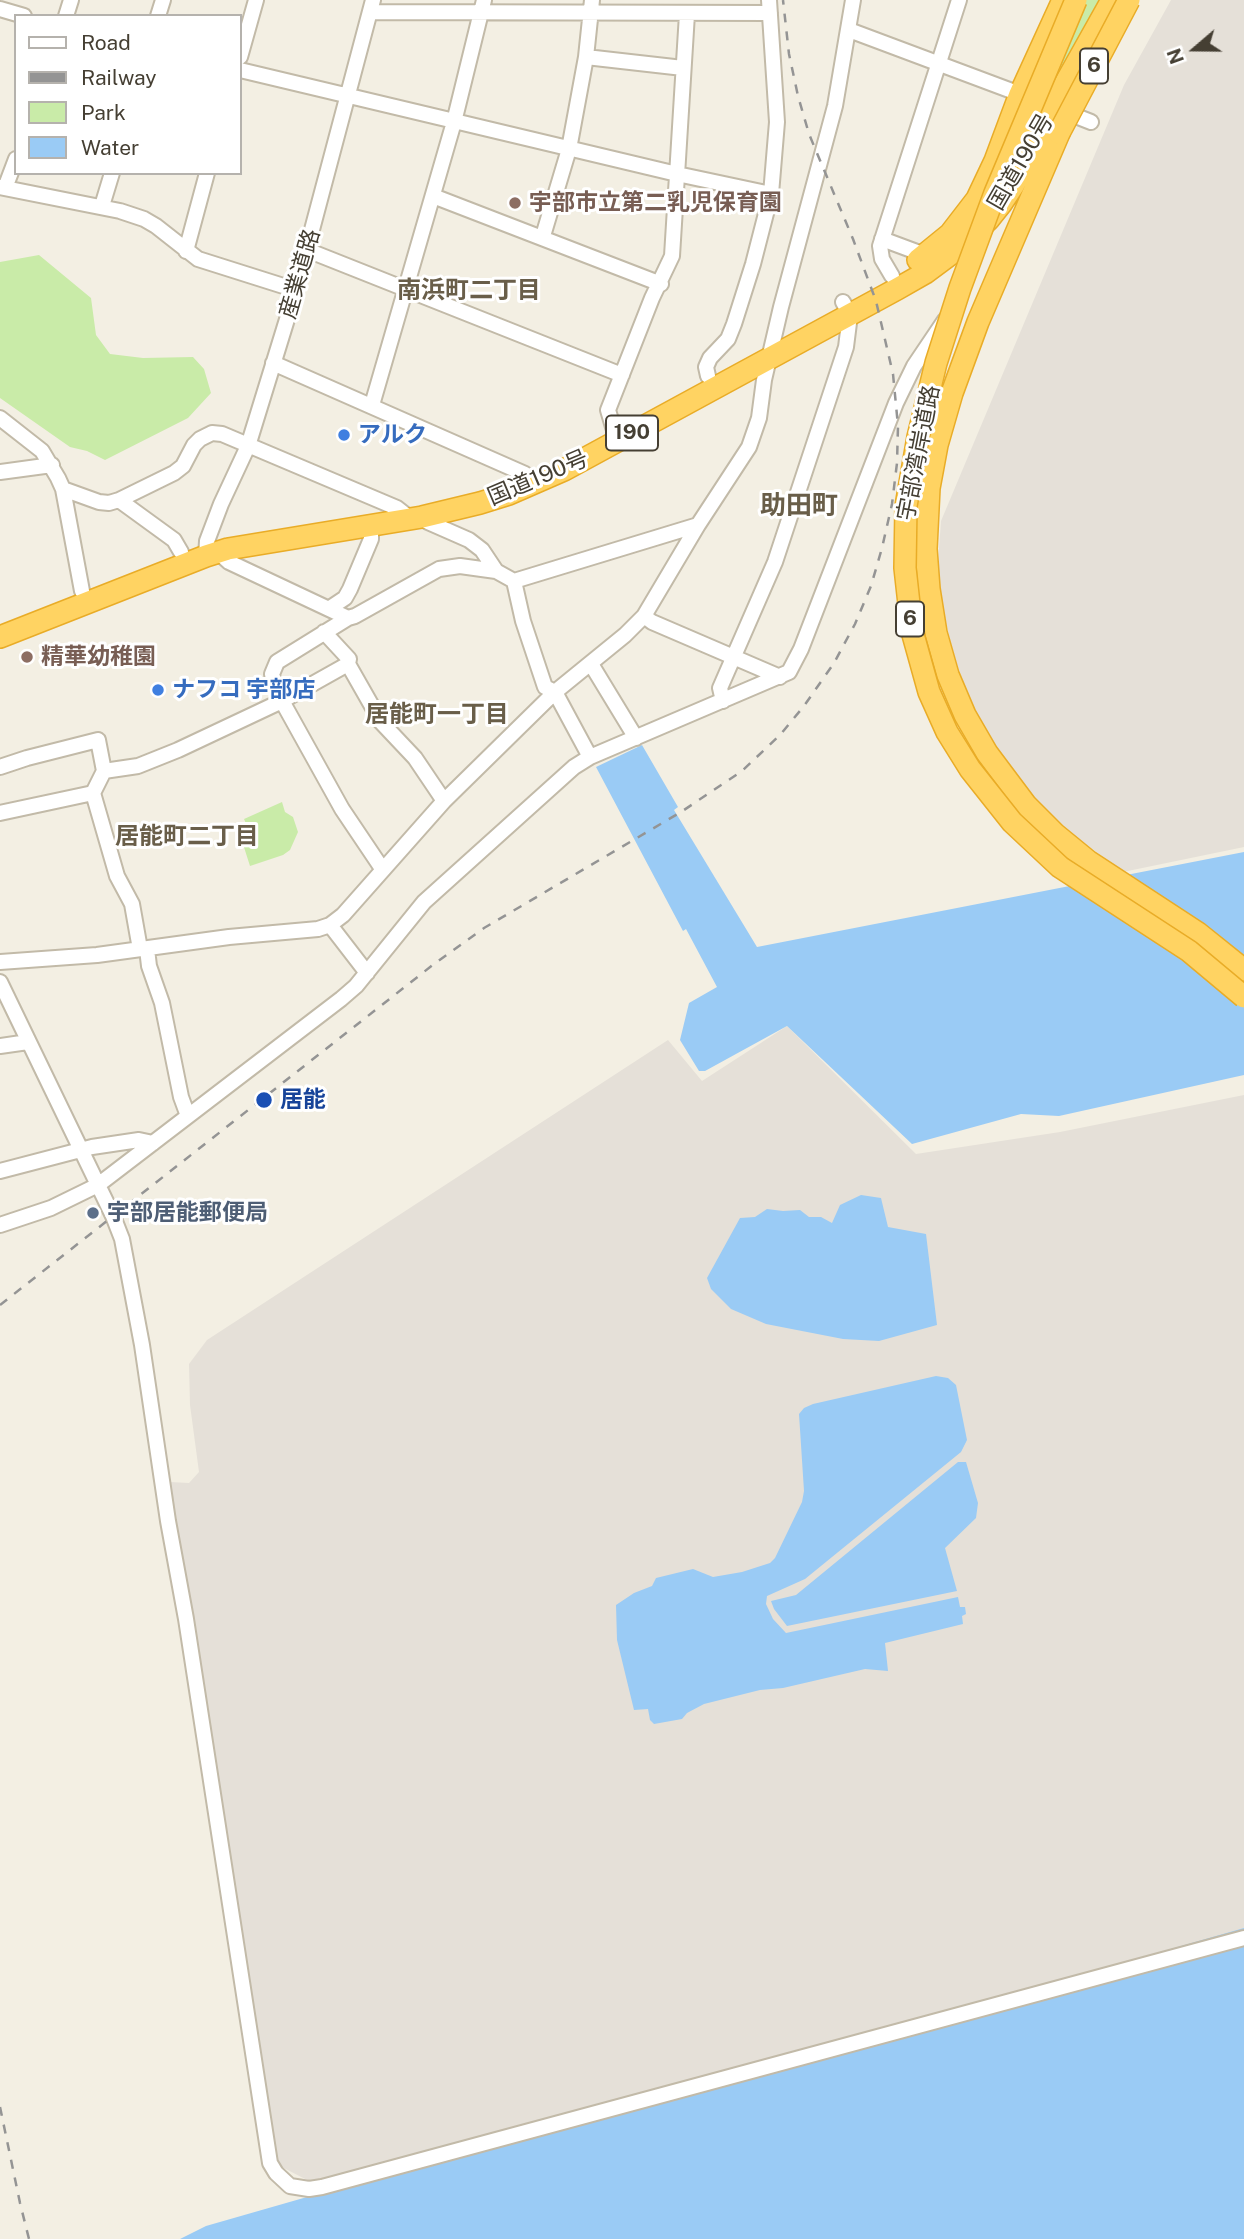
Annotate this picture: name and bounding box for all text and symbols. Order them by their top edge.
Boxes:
legend [14,14,242,175]
north arrow [1160,14,1230,84]
text: Road [81,30,131,55]
text: N [1162,45,1188,67]
road number: 6 [1080,48,1108,84]
text: Railway [81,65,157,90]
text: Park [81,100,126,125]
street label: 国道190号 [982,109,1060,215]
text: Water [81,135,139,160]
place label: 宇部市立第二乳児保育園 [529,189,782,217]
marker: 宇部市立第二乳児保育園 [507,195,523,211]
street label: 産業道路 [274,226,326,322]
district label: 南浜町二丁目 [397,277,541,305]
street label: 宇部湾岸道路 [892,383,946,523]
road number: 190 [606,416,658,450]
place label: アルク [358,421,427,449]
marker: アルク [336,427,352,443]
street label: 国道190号 [484,444,592,512]
district label: 助田町 [760,490,838,522]
road number: 6 [896,602,924,636]
place label: 精華幼稚園 [41,643,156,671]
marker: 精華幼稚園 [19,649,35,665]
place label: ナフコ 宇部店 [172,676,315,704]
marker: ナフコ 宇部店 [150,682,166,698]
district label: 居能町一丁目 [365,701,509,729]
district label: 居能町二丁目 [115,823,259,851]
place label: 居能 [280,1086,326,1114]
marker: 居能 [254,1090,274,1110]
place label: 宇部居能郵便局 [107,1199,268,1227]
marker: 宇部居能郵便局 [85,1205,101,1221]

